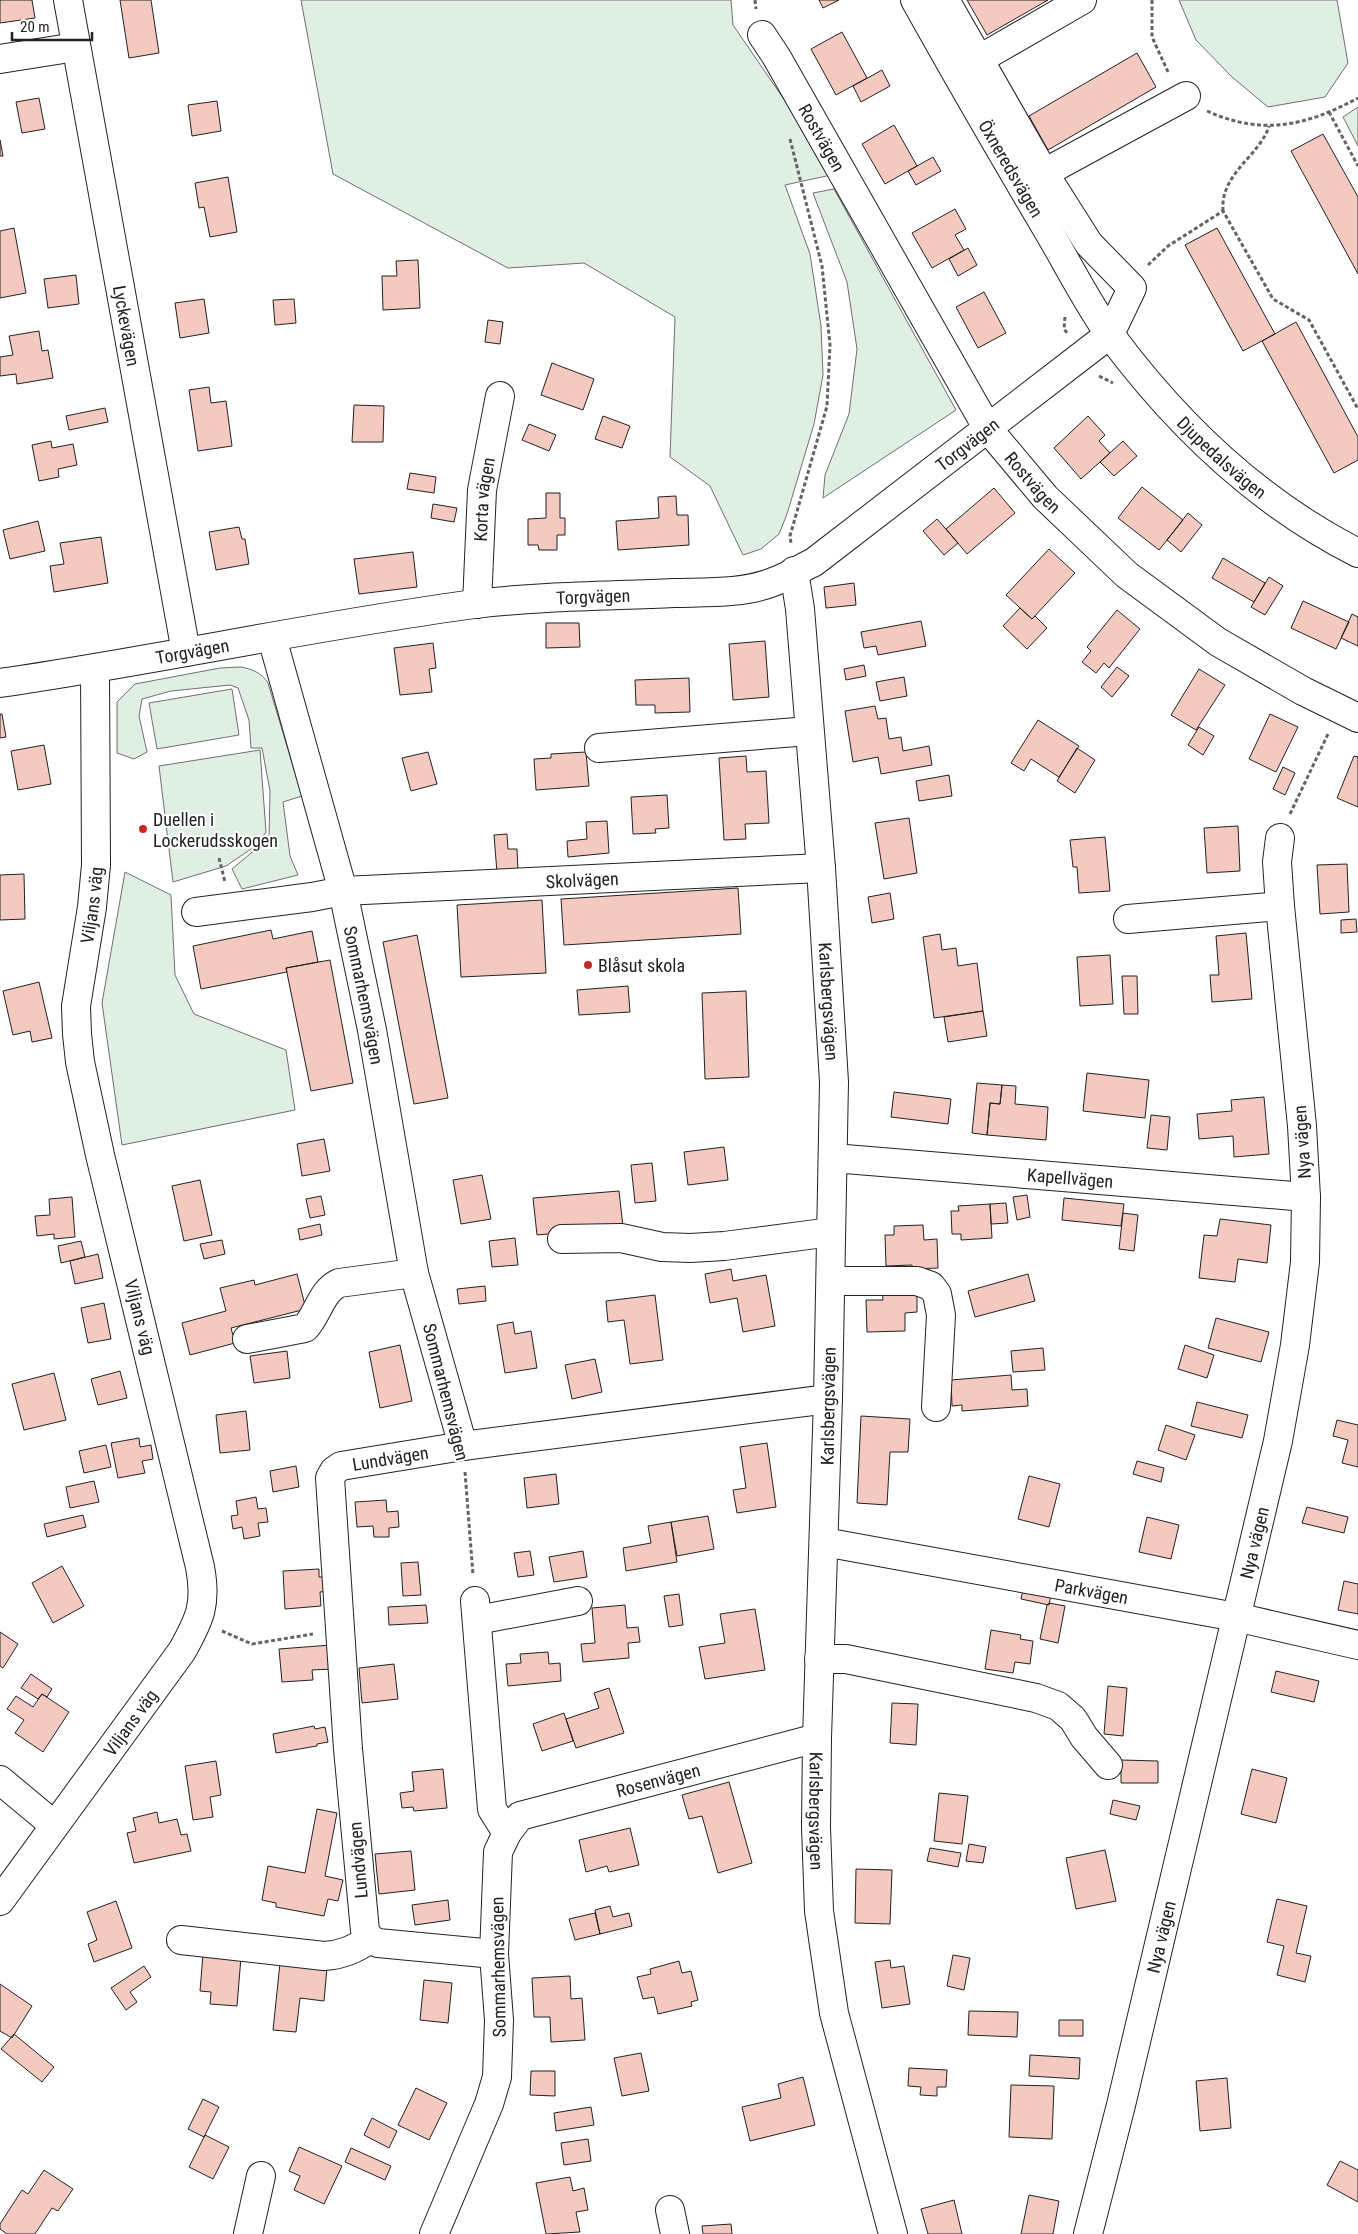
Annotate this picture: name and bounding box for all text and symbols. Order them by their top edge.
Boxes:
scale bar [12,10,92,42]
text: 20 m [20,18,50,36]
street label: Rostvägen [795,100,850,175]
street label: Öxneredsvägen [975,116,1048,221]
street label: Lyckevägen [109,284,145,368]
street label: Djupedalsvägen [1173,412,1271,503]
street label: Torgvägen [931,413,1003,475]
street label: Rostvägen [1001,447,1065,517]
street label: Korta vägen [469,455,499,542]
street label: Torgvägen [556,584,631,608]
street label: Torgvägen [154,634,231,668]
place label: Duellen i Lockerudsskogen [153,809,278,851]
marker: Duellen i Lockerudsskogen [137,823,149,835]
street label: Viljans väg [76,866,106,945]
street label: Skolvägen [545,867,619,892]
street label: Sommarhemsvägen [340,924,388,1066]
street label: Karlsbergsvägen [815,942,843,1061]
place label: Blåsut skola [598,955,685,976]
marker: Blåsut skola [582,959,594,971]
street label: Nya vägen [1289,1105,1315,1179]
street label: Kapellvägen [1026,1164,1114,1192]
street label: Viljans väg [120,1277,160,1357]
street label: Sommarhemsvägen [419,1321,473,1463]
street label: Karlsbergsvägen [816,1347,840,1465]
street label: Lundvägen [351,1441,430,1474]
street label: Nya vägen [1235,1504,1273,1581]
street label: Parkvägen [1053,1574,1130,1608]
street label: Viljans väg [99,1685,161,1760]
street label: Karlsbergsvägen [805,1752,828,1871]
street label: Rosenvägen [614,1759,702,1801]
street label: Lundvägen [344,1821,372,1899]
street label: Sommarhemsvägen [486,1896,510,2038]
street label: Nya vägen [1142,1899,1179,1975]

